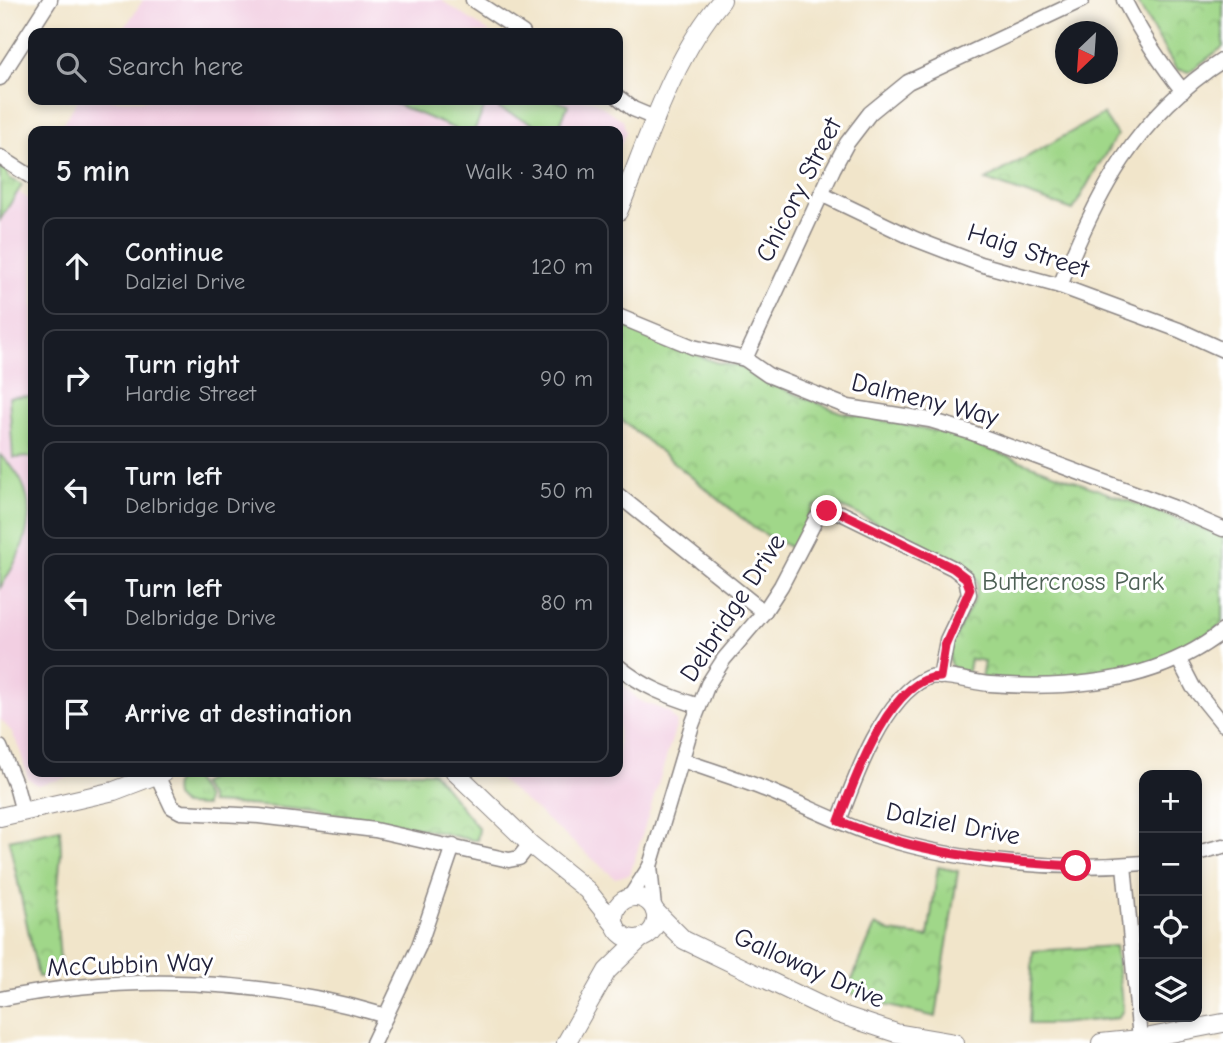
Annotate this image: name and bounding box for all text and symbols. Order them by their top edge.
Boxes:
north arrow [1055,21,1118,84]
search box [28,28,623,105]
icon: search [52,48,90,86]
text: Search here [108,52,243,82]
street label: Chicory Street [750,111,849,267]
text: 5 min [56,154,130,189]
text: Walk · 340 m [466,158,595,185]
street label: Haig Street [964,217,1094,285]
text: Continue [125,238,223,268]
icon: ahead [58,247,96,285]
text: 120 m [531,253,593,280]
text: Dalziel Drive [125,268,245,295]
text: Turn right [125,350,239,380]
icon: right [58,359,96,397]
text: 90 m [540,365,593,392]
street label: Dalmeny Way [848,367,1002,433]
text: Hardie Street [125,380,256,407]
text: Turn left [125,462,222,492]
icon: left [58,471,96,509]
text: 50 m [540,477,593,504]
text: Delbridge Drive [125,492,276,519]
route end [811,495,842,526]
street label: Delbridge Drive [674,528,792,688]
park label: Buttercross Park [982,567,1165,597]
text: Turn left [125,574,222,604]
icon: left [58,583,96,621]
text: 80 m [540,589,593,616]
text: Delbridge Drive [125,604,276,631]
icon: arrive [58,695,96,733]
text: Arrive at destination [125,699,352,729]
map controls [1139,770,1202,1022]
button: + [1139,770,1202,833]
street label: Dalziel Drive [883,796,1023,852]
button: − [1139,833,1202,896]
route start [1060,850,1091,881]
button: locate [1139,896,1202,959]
street label: Galloway Drive [729,921,889,1015]
street label: McCubbin Way [46,947,214,983]
button: layers [1139,959,1202,1022]

